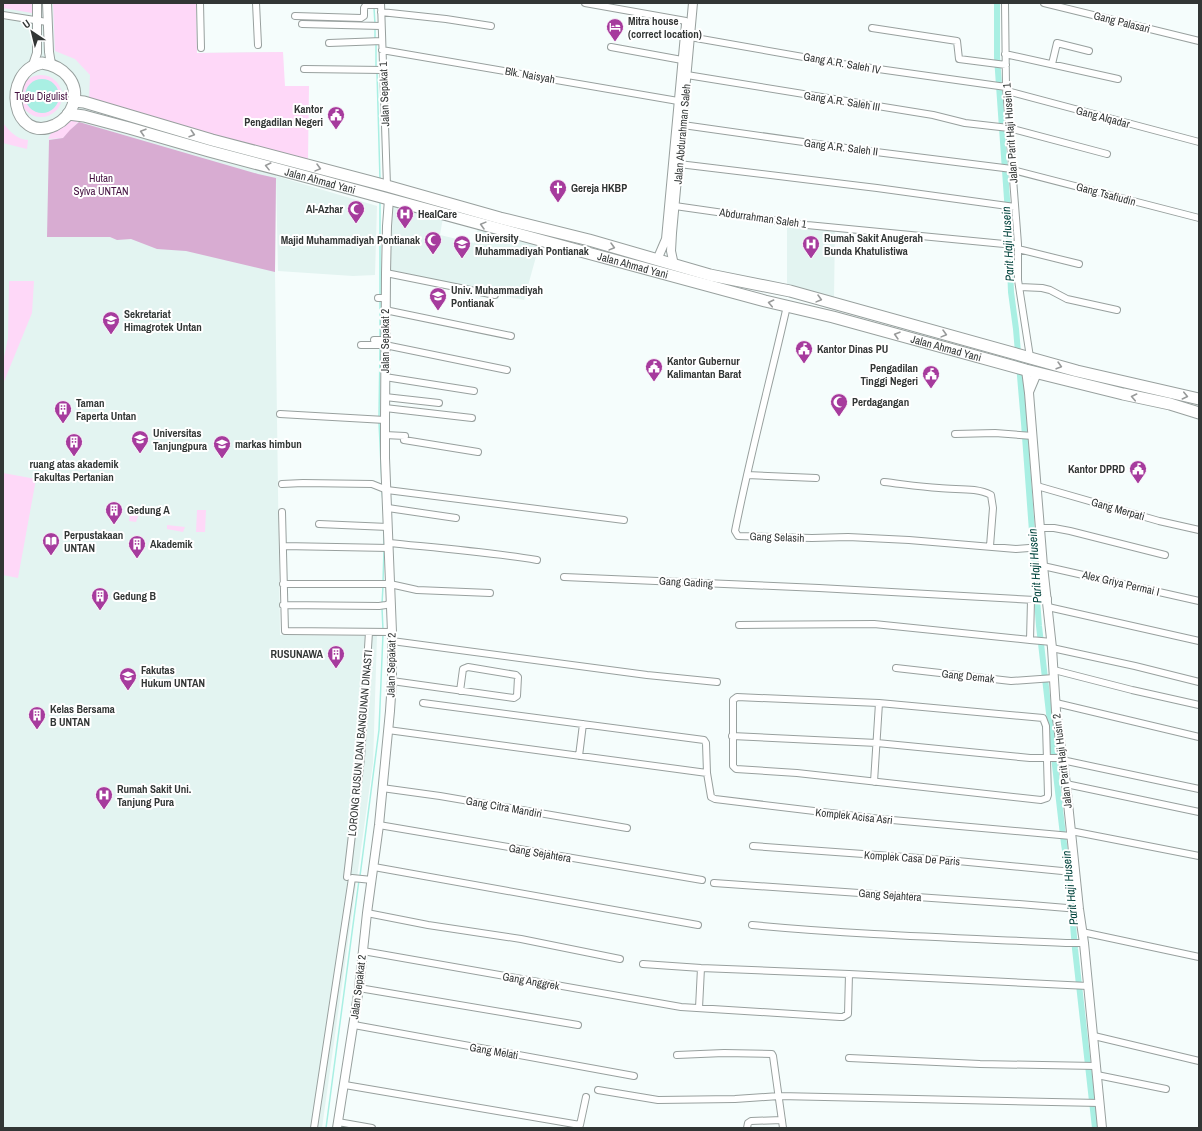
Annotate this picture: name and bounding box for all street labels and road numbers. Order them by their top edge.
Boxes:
street label: Gang Palasari [1092,8,1152,36]
street label: Gang A.R. Saleh IV [802,49,882,77]
street label: Jalan Sepakat 1 [376,61,392,127]
street label: Blk. Naisyah [504,64,556,86]
street label: Jalan Parit Haji Husein 1 [1000,82,1020,184]
street label: Jalan Abdurahman Saleh [671,83,693,185]
street label: Gang A.R. Saleh III [803,88,881,114]
street label: Gang Alqadar [1075,103,1131,131]
street label: Gang A.R. Saleh II [803,135,879,159]
street label: Jalan Ahmad Yani [283,164,357,197]
street label: Gang Tsafiudin [1075,179,1137,209]
street label: Abdurrahman Saleh 1 [718,205,807,231]
street label: Jalan Ahmad Yani [596,249,670,281]
street label: Jalan Sepakat 2 [378,309,392,373]
street label: Jalan Ahmad Yani [909,332,983,364]
street label: Gang Merpati [1090,495,1146,523]
street label: Gang Selasih [749,529,805,545]
street label: Alex Griya Permai I [1080,567,1161,599]
street label: Gang Gading [659,574,713,590]
street label: Jalan Sepakat 2 [383,633,399,697]
street label: LORONG RUSUN DAN BANGUNAN DINASTI [345,649,375,837]
street label: Gang Demak [941,666,996,686]
street label: Jalan Parit Haji Husin 2 [1049,713,1075,809]
street label: Gang Citra Mandiri [465,793,543,821]
street label: Komplek Acisa Asri [815,805,893,827]
street label: Gang Sejahtera [508,841,572,865]
street label: Komplek Casa De Paris [864,848,961,868]
street label: Gang Sejahtera [858,886,922,904]
street label: Jalan Sepakat 2 [347,954,369,1020]
street label: Gang Anggrek [501,969,561,993]
street label: Gang Melati [469,1040,519,1062]

